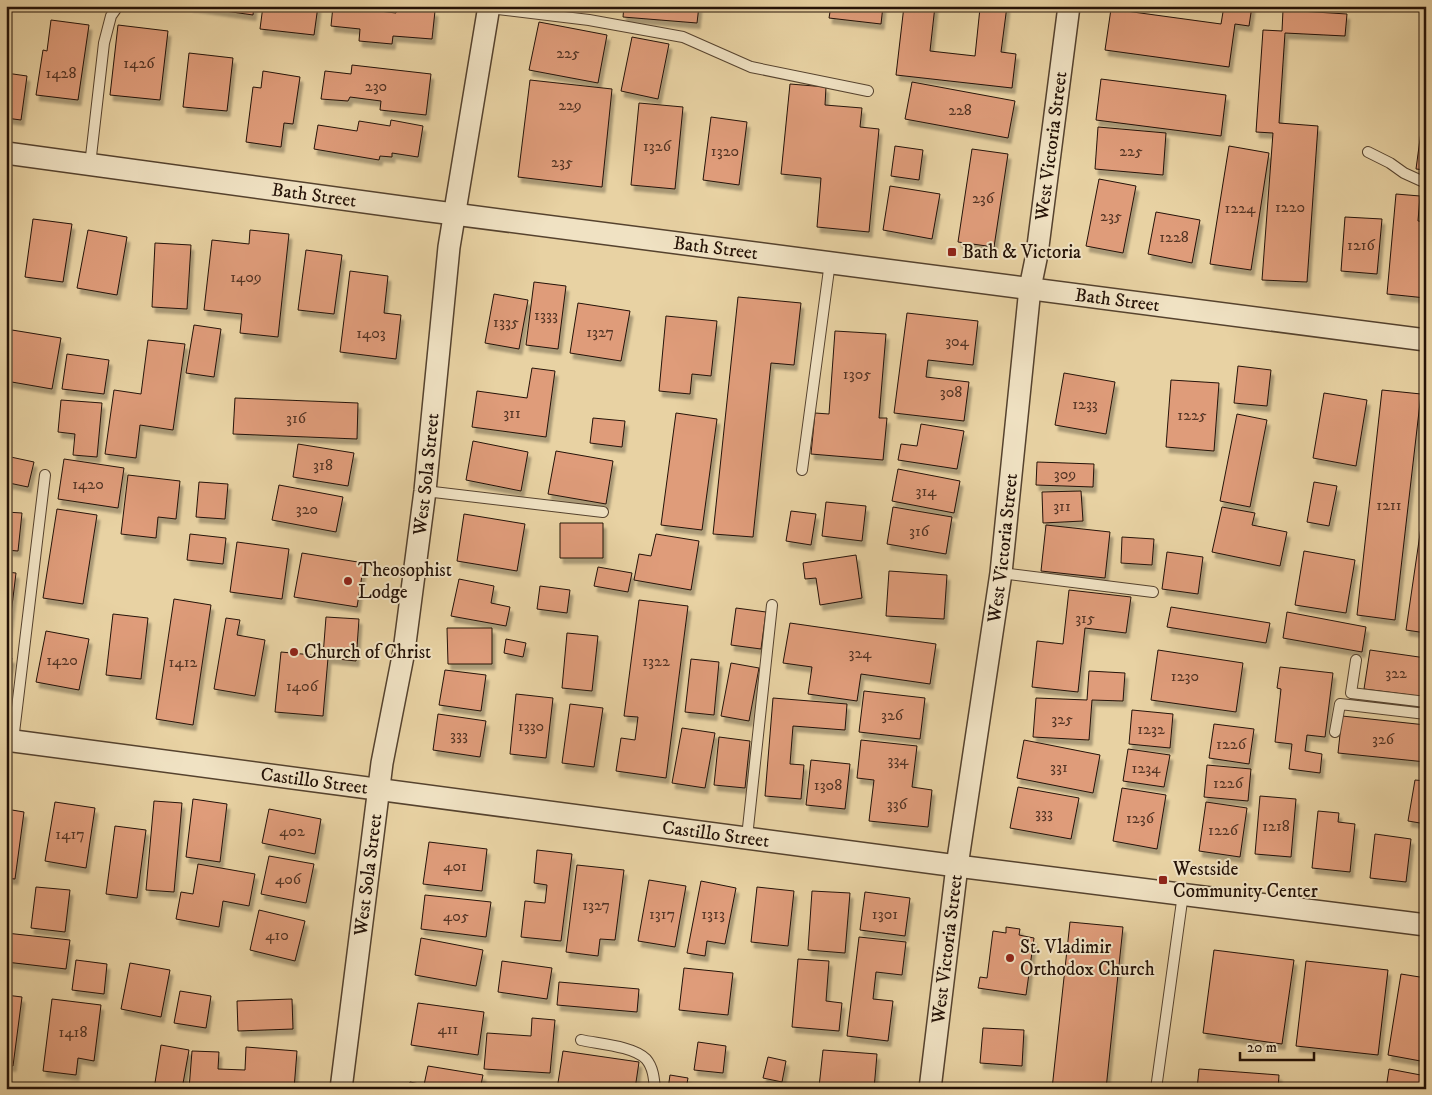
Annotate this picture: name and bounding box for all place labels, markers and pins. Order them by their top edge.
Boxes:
place label: Bath & Victoria [962,241,1081,264]
marker: Bath & Victoria [946,246,958,258]
place label: Theosophist Lodge [358,559,452,604]
marker: Theosophist Lodge [342,575,354,587]
place label: Church of Christ [304,641,431,664]
marker: Church of Christ [288,646,300,658]
place label: Westside Community Center [1172,858,1318,903]
marker: Westside Community Center [1157,874,1169,886]
place label: St. Vladimir Orthodox Church [1020,936,1155,981]
marker: St. Vladimir Orthodox Church [1004,952,1016,964]

